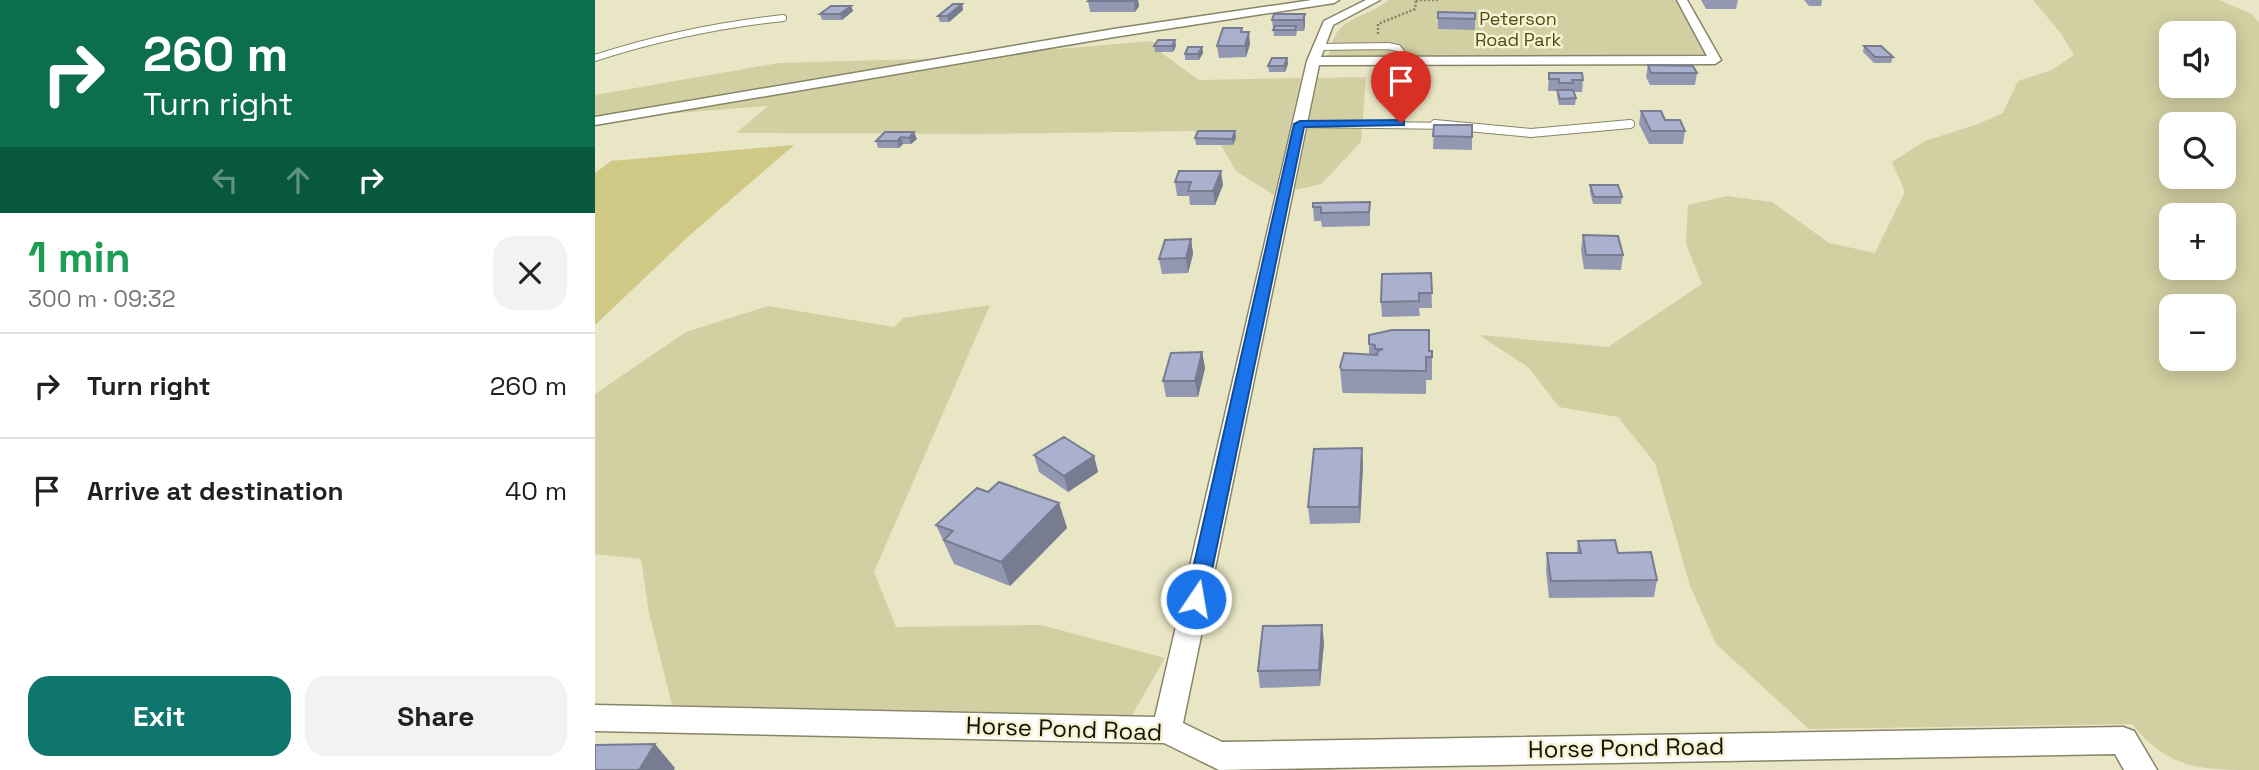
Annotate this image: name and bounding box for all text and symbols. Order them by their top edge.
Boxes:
park label: Peterson Road Park [1475,7,1561,51]
map controls [2159,21,2236,371]
button: sound [2159,21,2236,98]
text: 260 m [143,23,288,85]
icon: right [28,28,119,119]
pin [1371,51,1431,123]
icon: arrive [1382,62,1420,100]
text: Turn right [143,84,293,124]
button: search [2159,112,2236,189]
icon: left [206,161,244,199]
icon: ahead [279,161,317,199]
icon: right [352,161,390,199]
button: + [2159,203,2236,280]
text: 1 min [28,231,131,284]
button: close [493,236,567,310]
text: 300 m · 09:32 [28,284,176,314]
button: − [2159,294,2236,371]
icon: right [28,367,66,405]
text: Turn right [87,369,211,403]
text: 260 m [490,369,567,403]
icon: arrive [28,472,66,510]
text: Arrive at destination [87,474,344,508]
text: 40 m [505,474,567,508]
position arrow [1159,562,1233,636]
button: Exit [28,676,291,756]
button: Share [305,676,567,756]
street label: Horse Pond Road [965,710,1163,747]
street label: Horse Pond Road [1527,730,1725,765]

